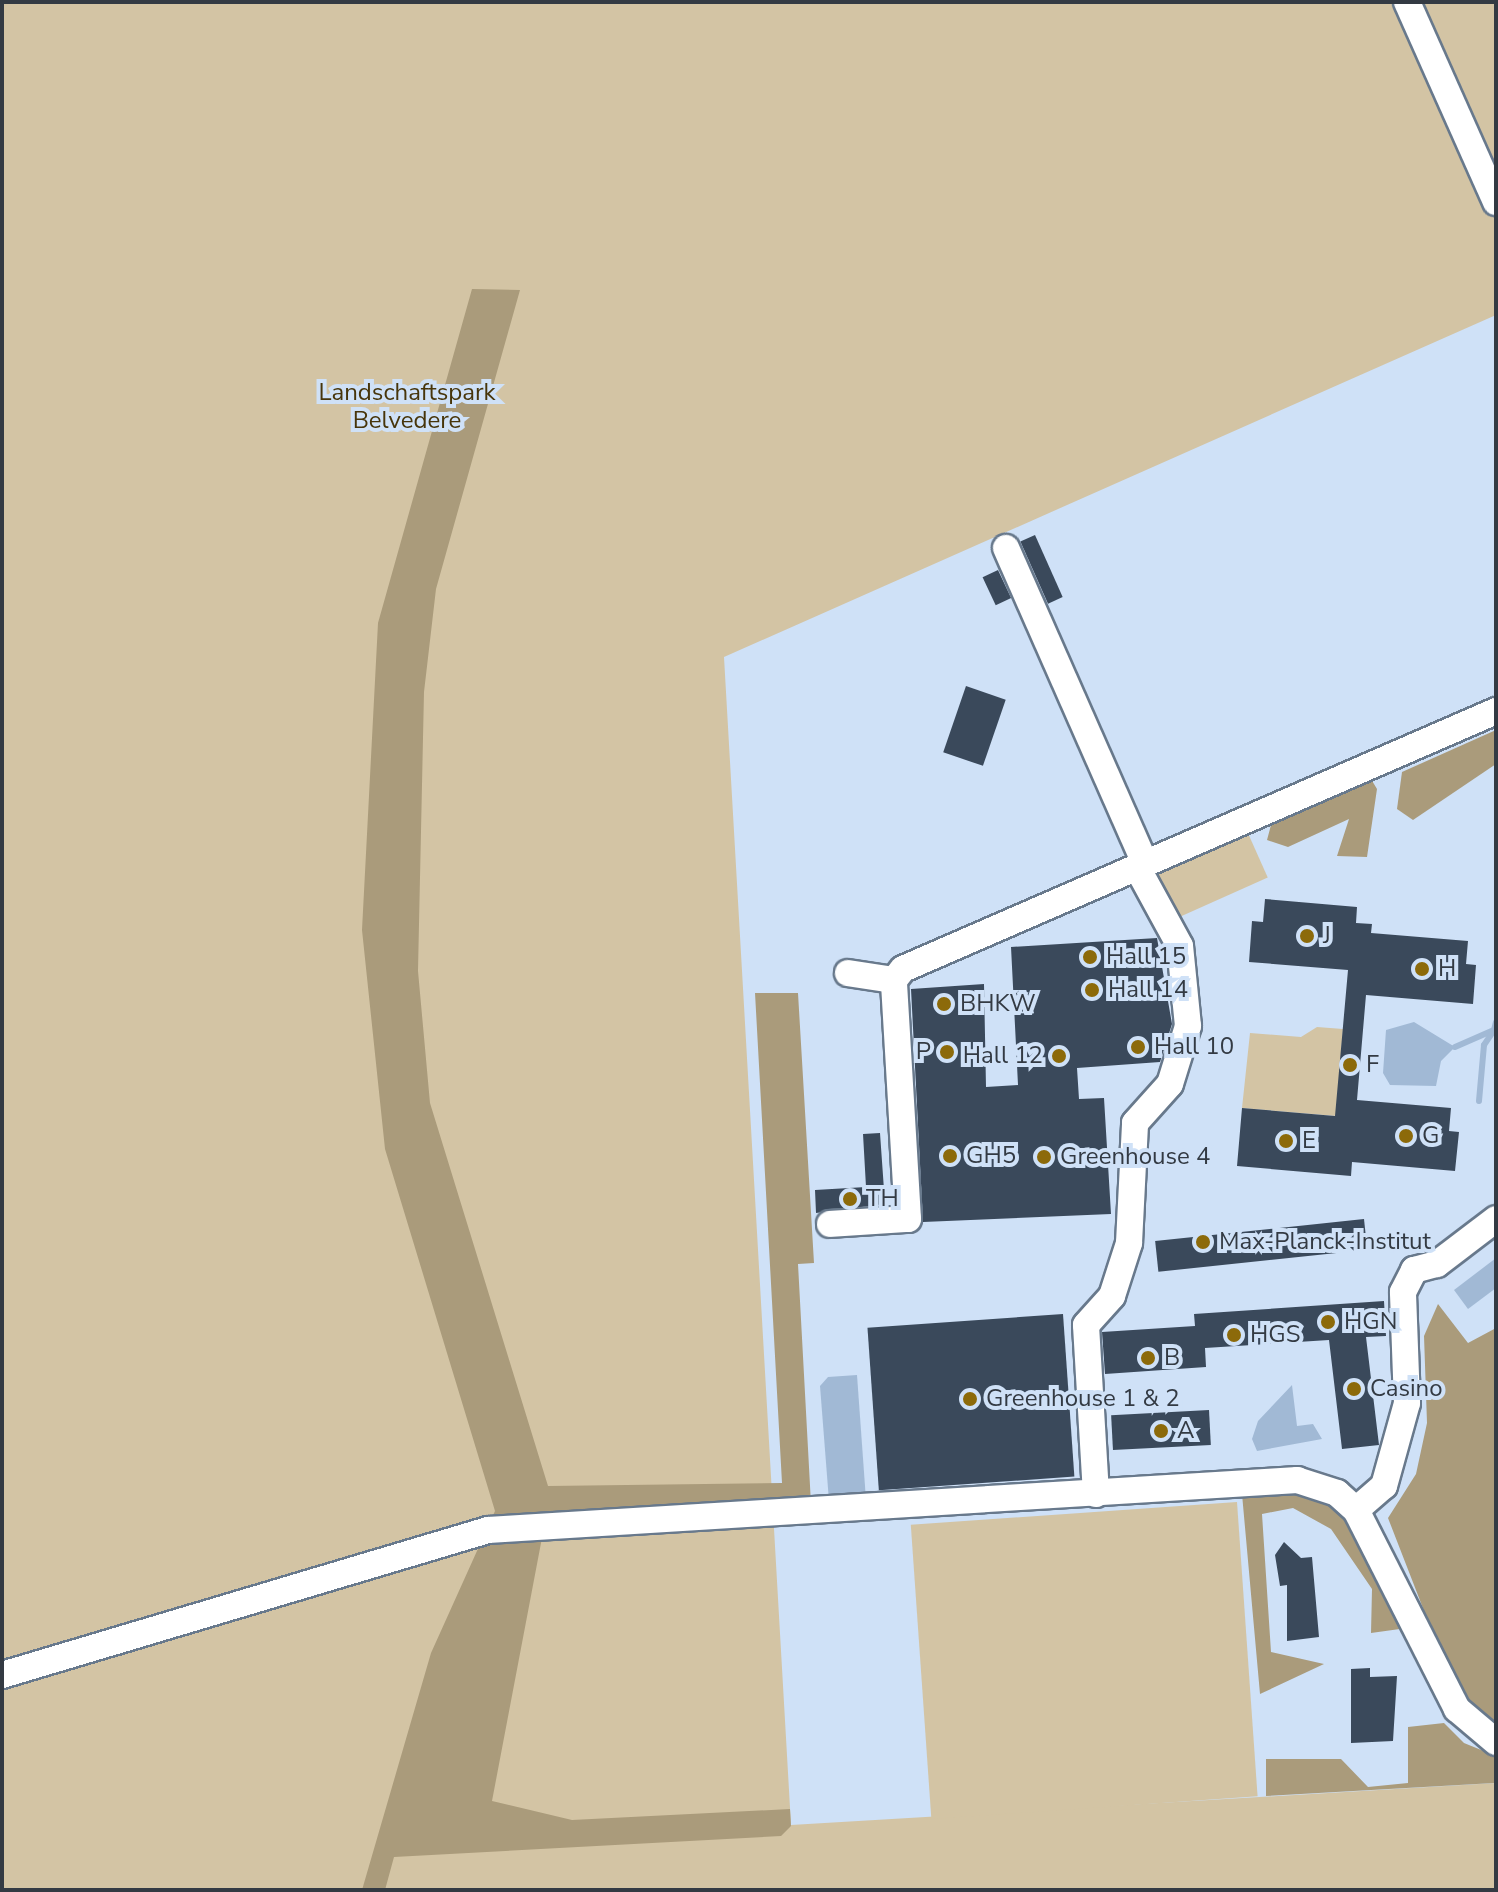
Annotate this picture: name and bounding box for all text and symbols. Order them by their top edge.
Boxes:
park label: Landschaftspark Belvedere [318,379,496,435]
place label: J [1323,922,1331,950]
marker: J [1298,927,1316,945]
place label: Hall 15 [1106,943,1186,971]
marker: Hall 15 [1081,948,1099,966]
place label: H [1438,955,1456,983]
marker: H [1413,960,1431,978]
place label: Hall 14 [1108,976,1188,1004]
marker: Hall 14 [1083,981,1101,999]
place label: BHKW [960,990,1036,1018]
marker: BHKW [935,995,953,1013]
place label: Hall 10 [1154,1033,1234,1061]
place label: P [916,1038,931,1066]
marker: Hall 10 [1129,1038,1147,1056]
place label: Hall 12 [963,1042,1043,1070]
marker: P [938,1043,956,1061]
marker: Hall 12 [1050,1047,1068,1065]
place label: F [1366,1051,1379,1079]
marker: F [1341,1056,1359,1074]
place label: G [1422,1122,1439,1150]
place label: E [1302,1127,1316,1155]
marker: G [1397,1127,1415,1145]
marker: E [1277,1132,1295,1150]
place label: GH5 [966,1142,1016,1170]
place label: Greenhouse 4 [1060,1143,1210,1171]
marker: GH5 [941,1147,959,1165]
marker: Greenhouse 4 [1035,1148,1053,1166]
place label: TH [866,1185,899,1213]
marker: TH [841,1190,859,1208]
place label: Max-Planck-Institut [1219,1228,1431,1256]
marker: Max-Planck-Institut [1194,1233,1212,1251]
place label: HGN [1344,1308,1397,1336]
marker: HGN [1319,1313,1337,1331]
place label: HGS [1250,1321,1300,1349]
marker: HGS [1225,1326,1243,1344]
place label: B [1164,1344,1180,1372]
marker: B [1139,1349,1157,1367]
place label: Casino [1370,1375,1443,1403]
marker: Casino [1345,1380,1363,1398]
place label: Greenhouse 1 & 2 [986,1385,1180,1413]
marker: Greenhouse 1 & 2 [961,1390,979,1408]
place label: A [1177,1417,1194,1445]
marker: A [1152,1422,1170,1440]

